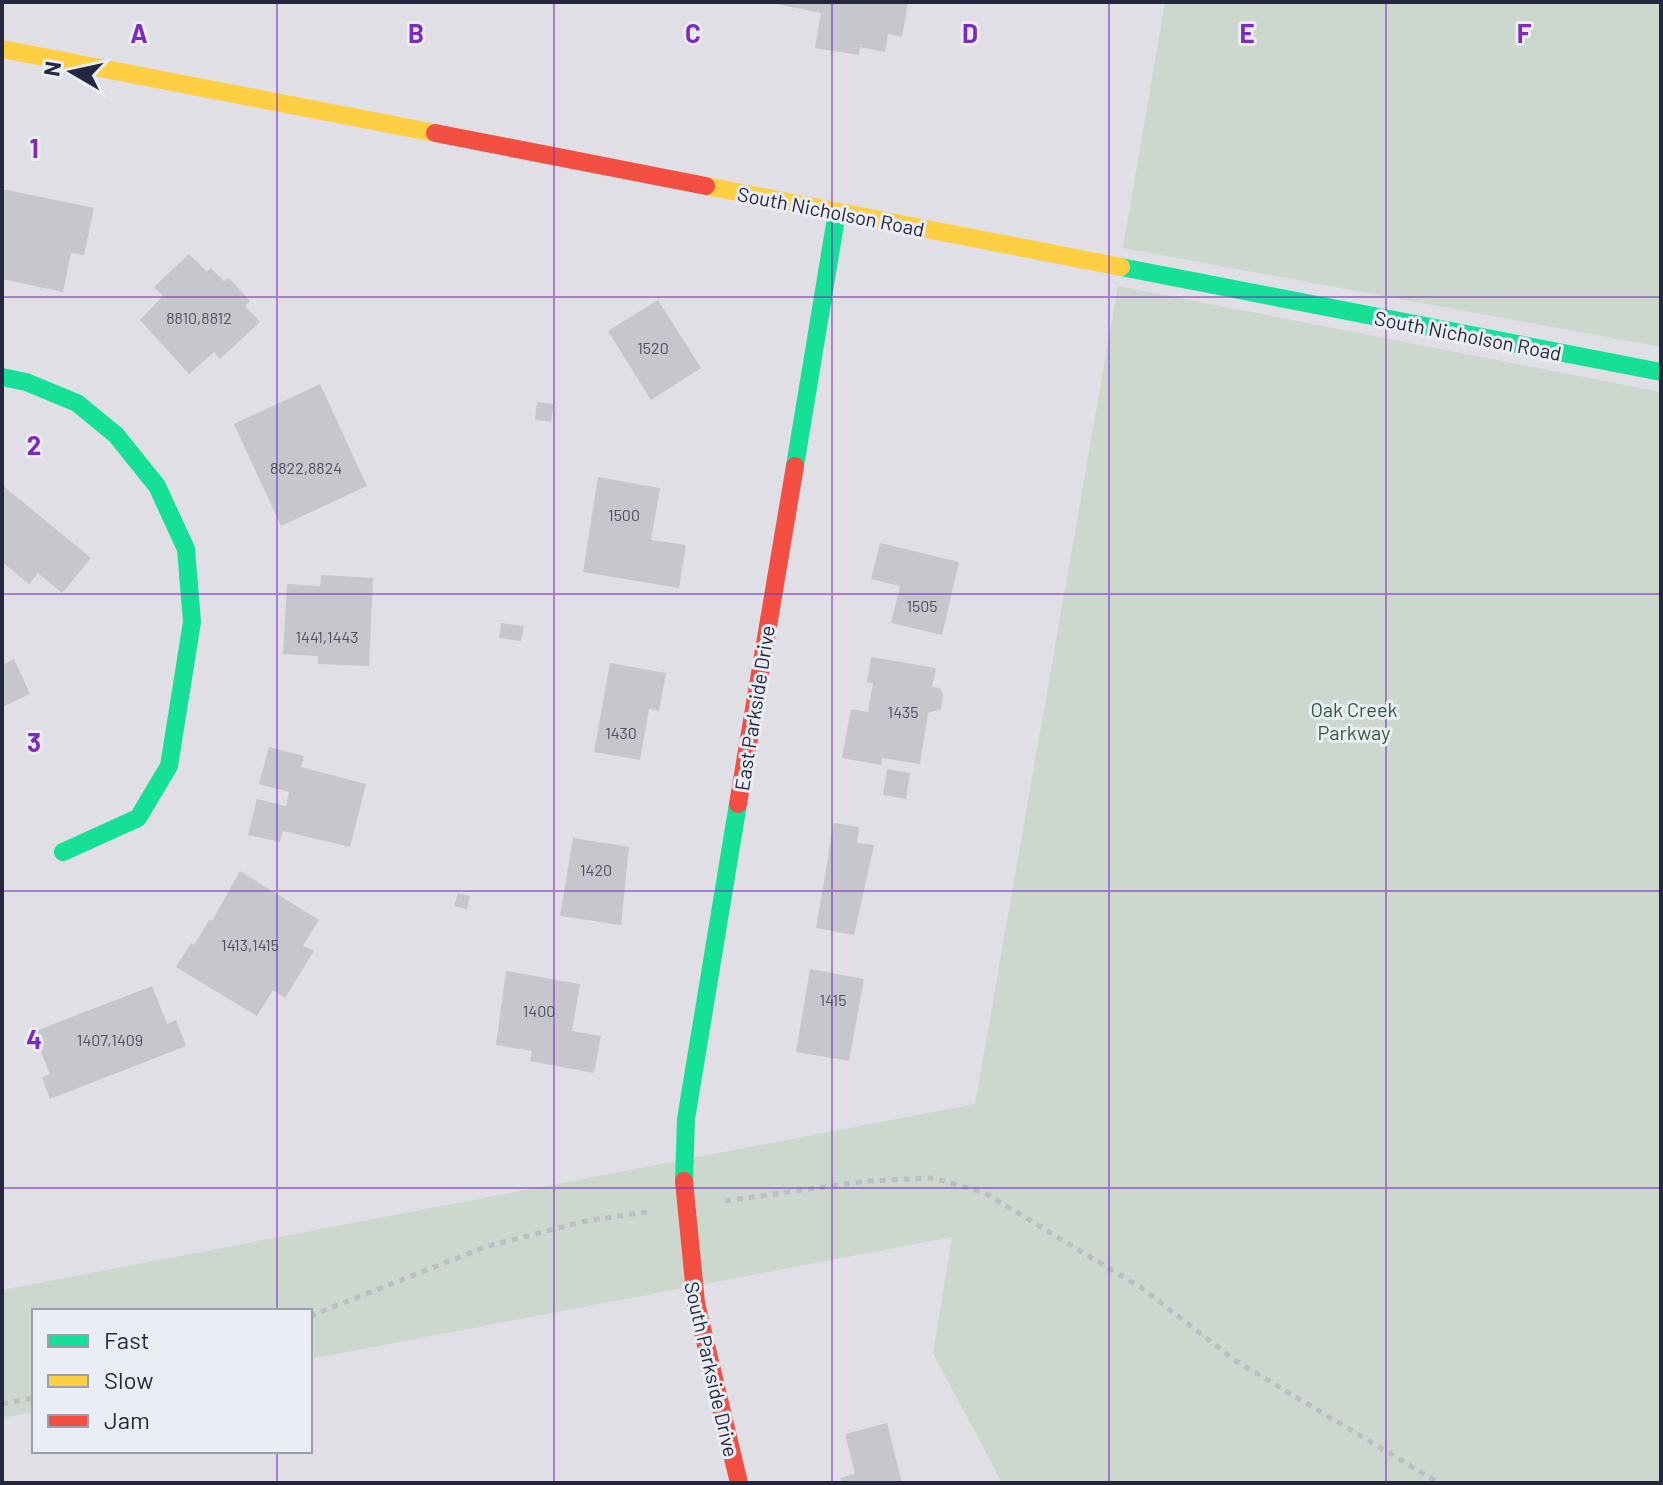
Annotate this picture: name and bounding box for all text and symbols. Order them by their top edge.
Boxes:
text: A [130,17,148,48]
text: B [408,17,424,48]
text: C [685,17,701,48]
text: D [962,17,978,48]
text: E [1239,17,1255,48]
text: F [1517,17,1532,48]
north arrow [32,32,112,112]
text: N [37,59,65,78]
text: 1 [29,132,39,163]
street label: South Nicholson Road [735,181,927,241]
street label: South Nicholson Road [1372,305,1564,365]
house number: 8810,8812 [166,308,232,327]
house number: 1520 [637,338,669,357]
text: 2 [27,429,41,460]
house number: 8822,8824 [270,458,342,477]
house number: 1500 [608,505,640,524]
house number: 1505 [906,596,938,615]
street label: East Parkside Drive [729,624,779,792]
house number: 1441,1443 [295,627,359,646]
park label: Oak Creek Parkway [1310,697,1398,744]
house number: 1435 [888,702,918,721]
house number: 1430 [605,723,637,742]
text: 3 [27,726,41,757]
house number: 1420 [580,860,612,879]
house number: 1413,1415 [221,935,279,954]
house number: 1415 [820,990,846,1009]
house number: 1400 [523,1001,555,1020]
text: 4 [26,1023,42,1054]
house number: 1407,1409 [77,1030,143,1049]
street label: South Parkside Drive [680,1279,744,1459]
legend [32,1309,312,1453]
text: Fast [104,1325,149,1354]
text: Slow [104,1365,153,1394]
text: Jam [104,1405,150,1434]

